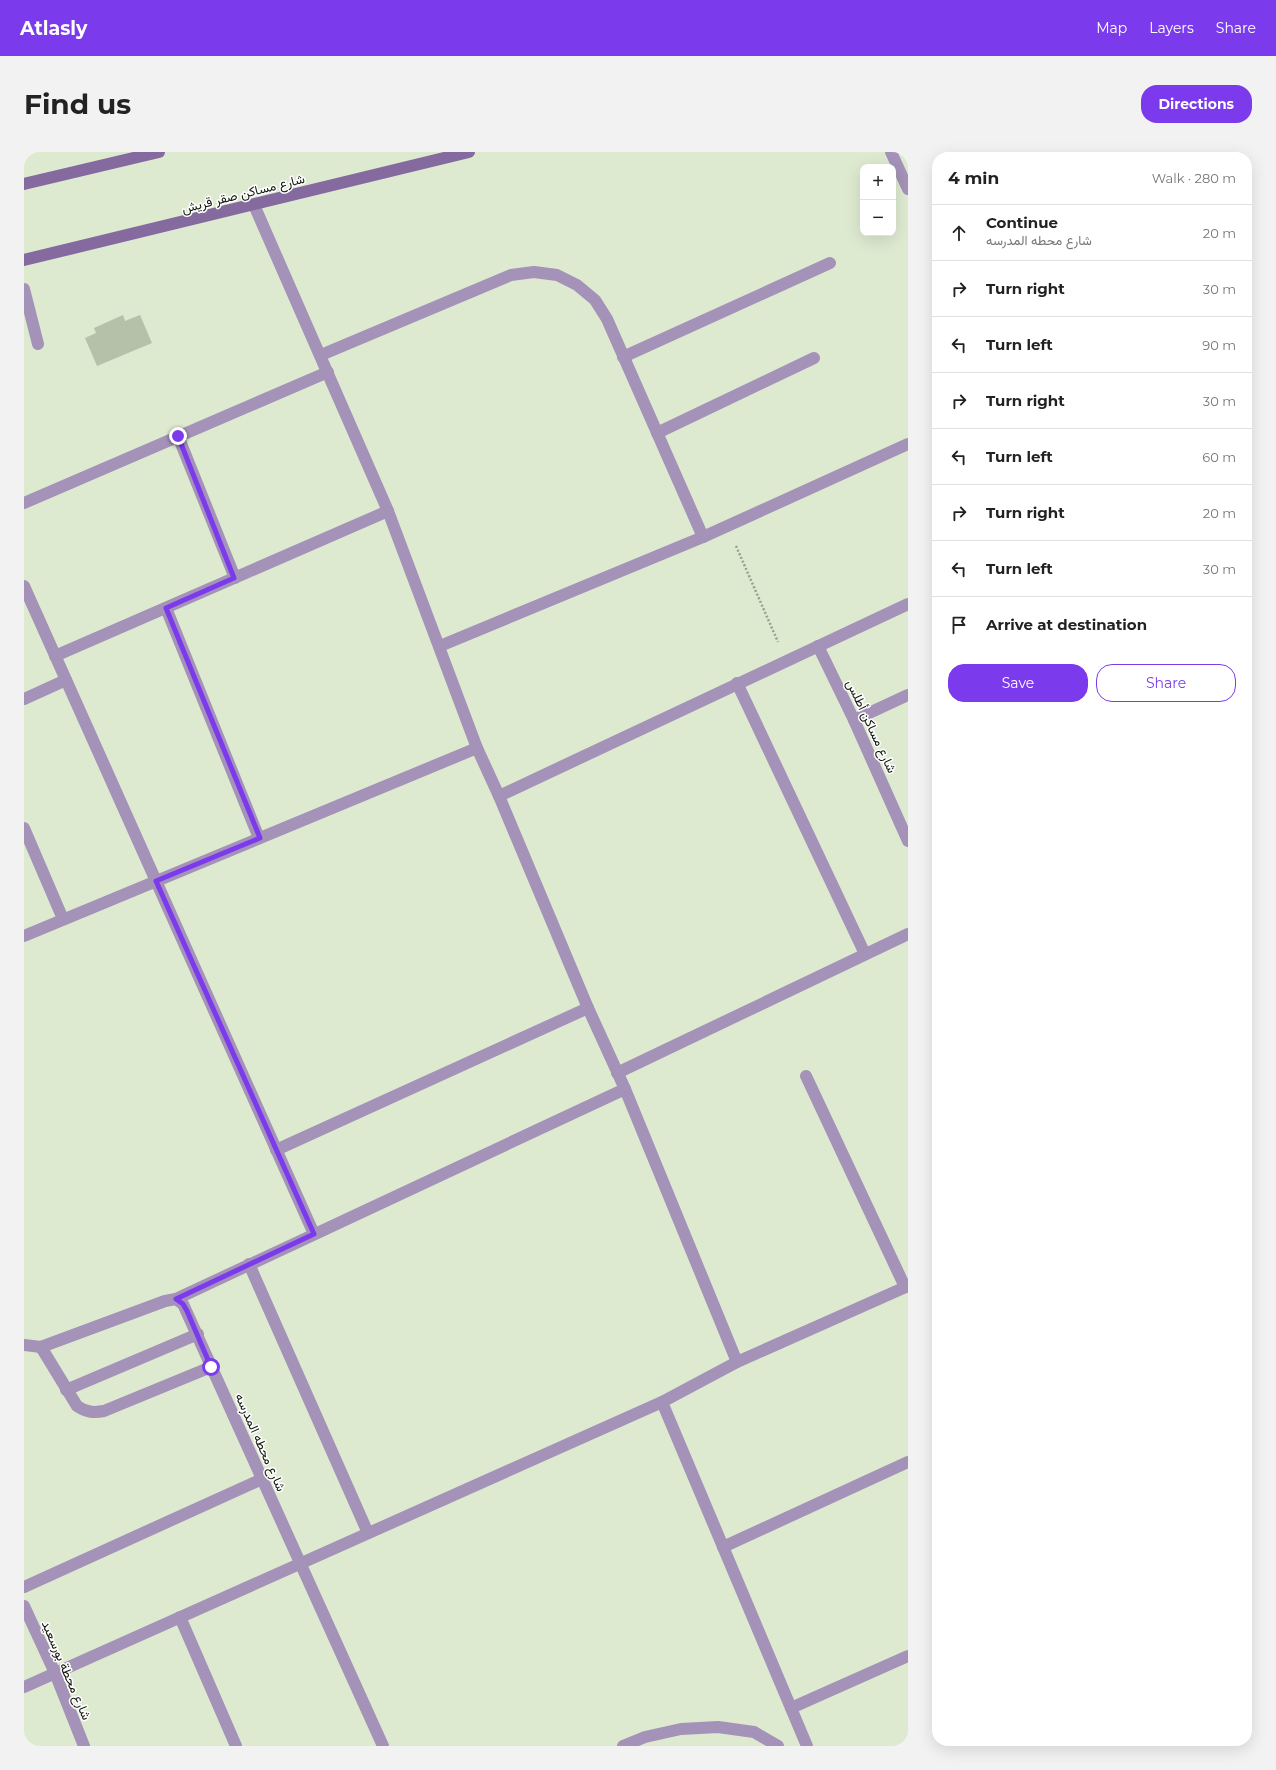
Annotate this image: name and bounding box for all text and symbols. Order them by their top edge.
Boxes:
text: Atlasly [20,17,87,40]
text: Map [1096,19,1127,37]
text: Layers [1149,19,1194,37]
text: Share [1216,19,1256,37]
button: Directions [1141,85,1252,123]
text: Find us [24,87,131,121]
map controls [860,164,896,236]
button: + [860,164,896,200]
text: 4 min [948,168,999,188]
street label: شارع مساكن صقر قريش [180,170,307,218]
text: Walk · 280 m [1152,170,1236,186]
button: − [860,200,896,236]
text: Continue [986,213,1058,232]
icon: ahead [948,222,970,244]
text: 20 m [1203,225,1236,241]
text: شارع محطه المدرسه [986,232,1092,248]
icon: right [948,278,970,300]
text: Turn right [986,279,1065,298]
text: 30 m [1203,281,1236,297]
icon: left [948,334,970,356]
text: Turn left [986,335,1053,354]
text: 90 m [1202,337,1236,353]
icon: right [948,390,970,412]
text: Turn right [986,391,1065,410]
text: 30 m [1203,393,1236,409]
route end [169,427,187,445]
icon: left [948,446,970,468]
text: Turn left [986,447,1053,466]
text: 60 m [1202,449,1236,465]
icon: right [948,502,970,524]
text: Turn right [986,503,1065,522]
text: 20 m [1203,505,1236,521]
icon: left [948,558,970,580]
text: Turn left [986,559,1053,578]
text: 30 m [1203,561,1236,577]
icon: arrive [948,614,970,636]
text: Arrive at destination [986,615,1147,634]
button: Save [948,664,1088,702]
button: Share [1096,664,1236,702]
street label: شارع مساكن أطلس [842,677,901,776]
route start [202,1358,220,1376]
street label: شارع محطه المدرسه [230,1390,290,1494]
street label: شارع محطة بورسعيد [37,1618,95,1723]

